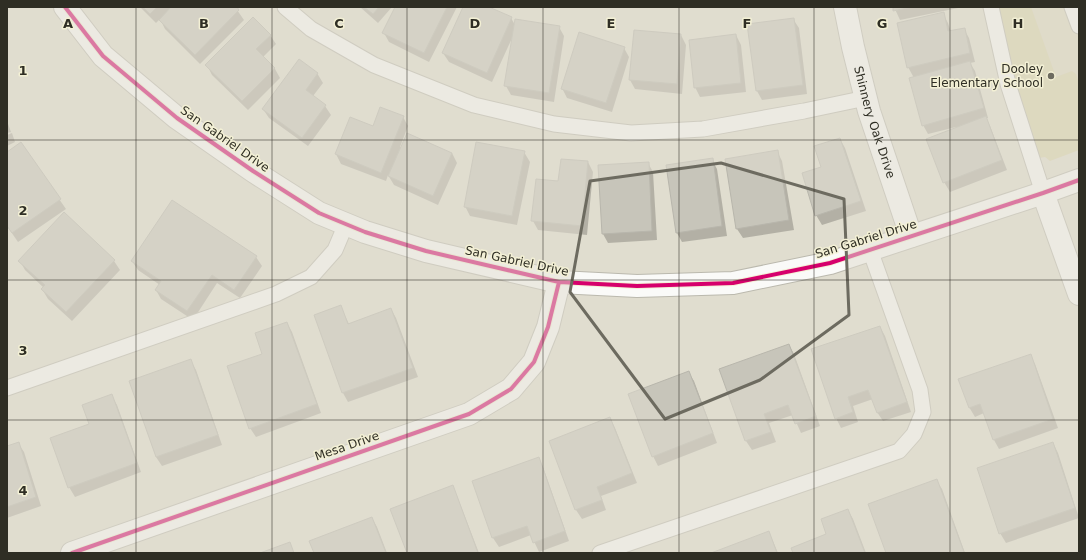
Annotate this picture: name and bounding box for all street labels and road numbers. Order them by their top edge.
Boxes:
street label: Shinnery Oak Drive [851,65,898,180]
street label: San Gabriel Drive [178,103,272,175]
street label: San Gabriel Drive [814,217,918,261]
street label: San Gabriel Drive [464,243,570,279]
street label: Mesa Drive [313,428,381,464]

